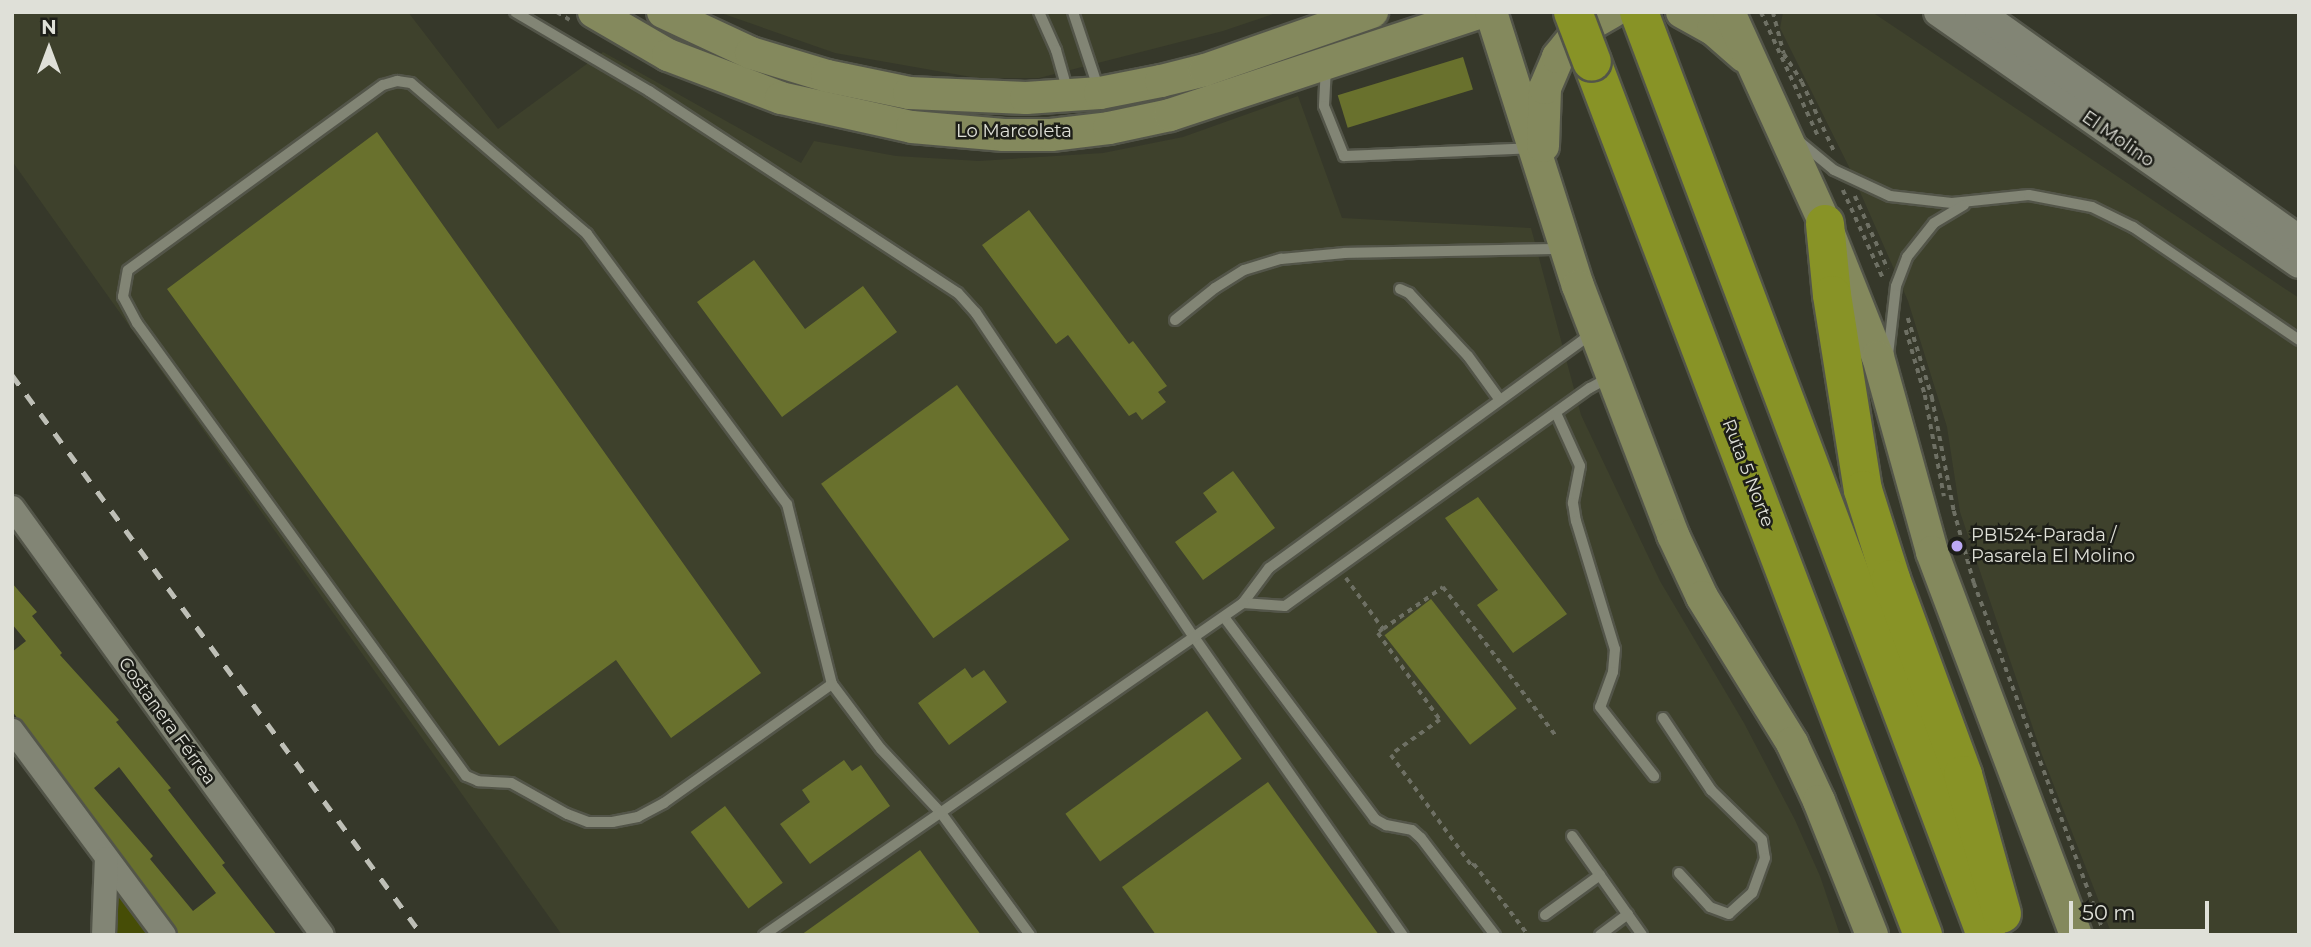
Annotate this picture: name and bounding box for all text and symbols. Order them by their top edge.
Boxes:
north arrow [14,14,84,84]
text: N [41,16,57,39]
street label: El Molino [2078,106,2158,172]
street label: Lo Marcoleta [956,120,1072,142]
street label: Ruta 5 Norte [1718,416,1778,530]
place label: PB1524-Parada / Pasarela El Molino [1971,525,2135,568]
marker: PB1524-Parada / Pasarela El Molino [1949,538,1965,554]
street label: Costanera Férrea [114,653,220,789]
scale bar [2073,888,2213,932]
text: 50 m [2082,900,2136,925]

